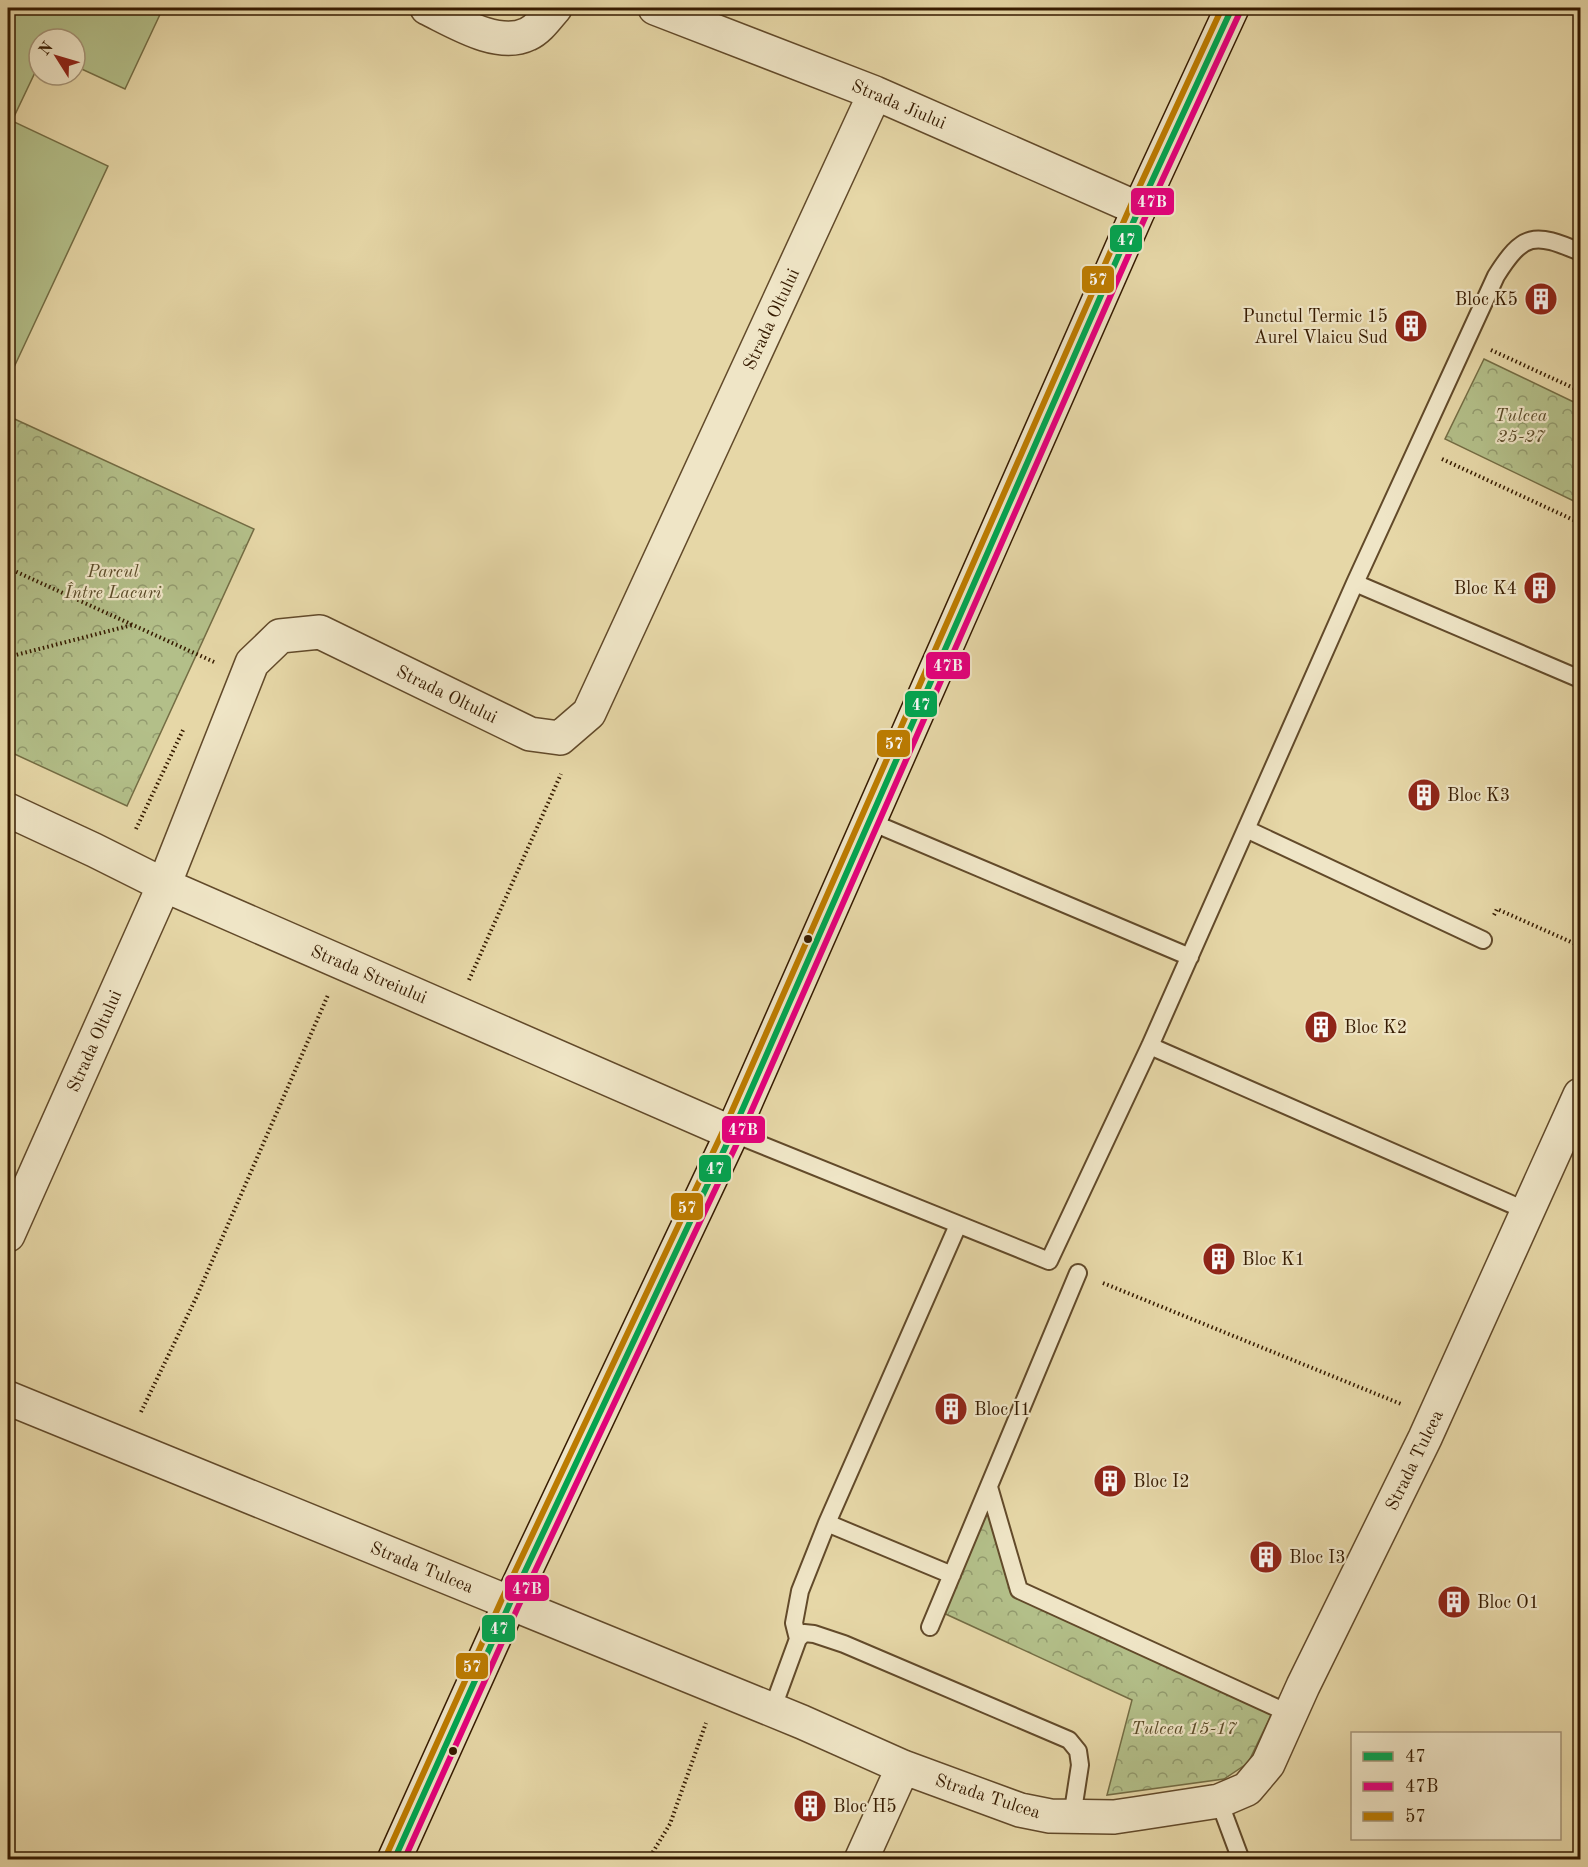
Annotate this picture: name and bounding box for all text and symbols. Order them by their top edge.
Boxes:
north arrow [27,27,87,87]
text: N [37,39,57,59]
street label: Strada Jiului [849,77,949,133]
line badge: 47B [1130,187,1175,216]
text: 47B [1137,195,1167,211]
line badge: 47 [1109,224,1143,253]
text: 47 [1117,233,1135,249]
line badge: 57 [1081,265,1115,294]
street label: Strada Oltului [741,266,803,373]
text: 57 [1089,273,1107,289]
building icon: Bloc K5 [1523,281,1559,317]
place label: Bloc K5 [1455,291,1518,309]
place label: Punctul Termic 15 Aurel Vlaicu Sud [1243,308,1388,347]
building icon: Punctul Termic 15 Aurel Vlaicu Sud [1393,308,1429,344]
park label: Tulcea 25-27 [1495,407,1548,446]
park label: Parcul Între Lacuri [64,563,161,602]
building icon: Bloc K4 [1522,570,1558,606]
place label: Bloc K4 [1454,580,1517,598]
line badge: 47B [925,651,971,680]
text: 47B [933,659,963,675]
street label: Strada Oltului [393,663,500,727]
line badge: 47 [904,690,938,718]
text: 47 [912,698,930,714]
line badge: 57 [876,729,911,758]
text: 57 [885,737,903,753]
building icon: Bloc K3 [1406,777,1442,813]
place label: Bloc K3 [1447,787,1510,805]
unlabelled marker [802,933,814,945]
street label: Strada Streiului [308,942,429,1007]
street label: Strada Oltului [64,987,126,1095]
building icon: Bloc K2 [1303,1009,1339,1045]
place label: Bloc K2 [1344,1019,1407,1037]
line badge: 47B [721,1115,766,1144]
text: 47B [728,1123,758,1139]
line badge: 47 [698,1154,732,1183]
text: 47 [706,1162,724,1178]
line badge: 57 [670,1192,704,1221]
text: 57 [678,1201,696,1217]
building icon: Bloc K1 [1201,1241,1237,1277]
place label: Bloc K1 [1242,1251,1305,1269]
building icon: Bloc I1 [933,1391,969,1427]
place label: Bloc I1 [974,1401,1031,1419]
street label: Strada Tulcea [1383,1407,1447,1514]
building icon: Bloc I2 [1092,1463,1128,1499]
place label: Bloc I2 [1133,1473,1190,1491]
street label: Strada Tulcea [368,1539,476,1597]
building icon: Bloc I3 [1248,1539,1284,1575]
place label: Bloc I3 [1289,1549,1346,1567]
line badge: 47B [504,1574,550,1602]
text: 47B [512,1582,542,1598]
building icon: Bloc O1 [1436,1584,1472,1620]
place label: Bloc O1 [1477,1594,1539,1612]
line badge: 47 [481,1614,516,1643]
text: 47 [490,1622,508,1638]
line badge: 57 [455,1652,489,1680]
text: 57 [463,1660,481,1676]
park label: Tulcea 15-17 [1131,1720,1238,1738]
legend [1351,1732,1561,1840]
unlabelled marker [447,1745,459,1757]
text: 47 [1405,1748,1426,1766]
street label: Strada Tulcea [933,1771,1043,1822]
text: 47B [1405,1778,1438,1796]
building icon: Bloc H5 [792,1788,828,1824]
place label: Bloc H5 [833,1798,897,1816]
text: 57 [1405,1808,1426,1826]

